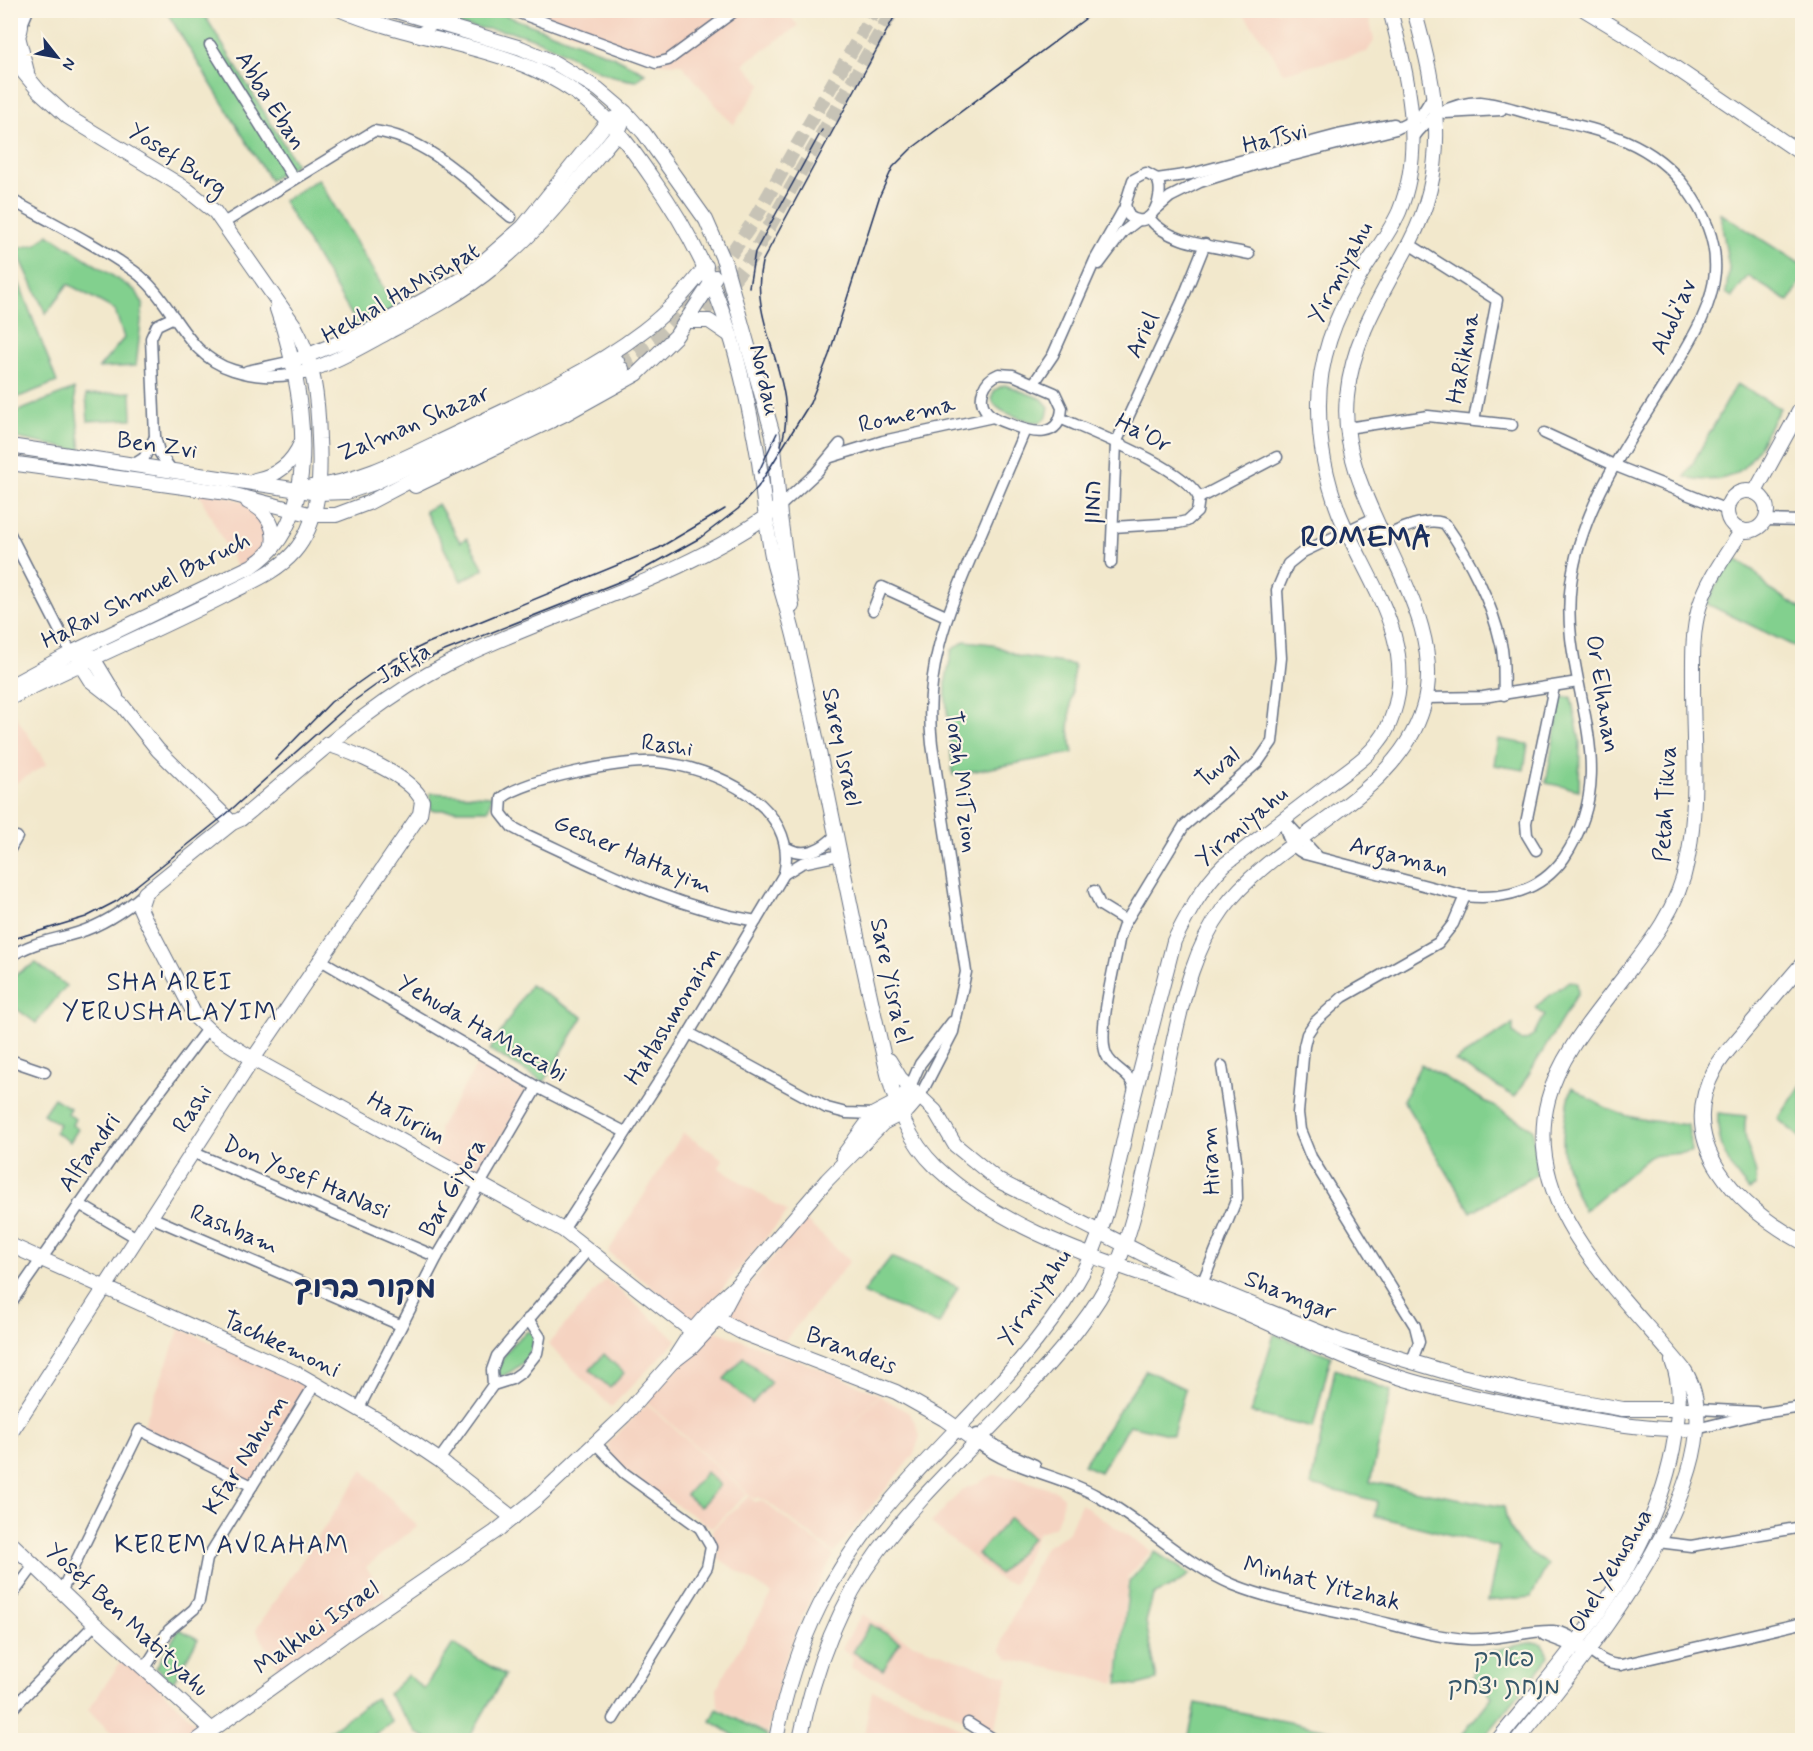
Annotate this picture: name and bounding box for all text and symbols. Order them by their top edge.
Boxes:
north arrow [27,27,87,87]
street label: Abba Eban [227,46,313,156]
text: N [57,54,80,74]
street label: Yosef Burg [121,116,232,206]
street label: HaTsvi [1239,116,1311,162]
street label: Yirmiyahu [1301,216,1381,330]
street label: Hekhal HaMishpat [316,236,486,352]
street label: Aholi'av [1644,274,1704,360]
street label: Ariel [1119,307,1167,363]
street label: HaRikma [1440,309,1488,406]
street label: Nordau [741,341,787,419]
street label: Zalman Shazar [333,378,495,470]
street label: Romema [856,389,959,441]
street label: Ha'Or [1109,407,1177,461]
street label: Ben Zvi [115,425,199,467]
street label: המון [1077,479,1109,525]
district label: ROMEMA [1301,518,1431,557]
street label: HaRav Shmuel Baruch [36,525,256,657]
street label: Or Elhanan [1577,633,1627,755]
street label: Jaffa [371,636,437,692]
street label: Sarey Israel [813,685,869,809]
street label: Torah MiTzion [937,709,985,855]
street label: Rashi [639,727,695,765]
street label: Tuval [1189,740,1247,796]
street label: Petah Tikva [1647,745,1685,863]
street label: Yirmiyahu [1189,779,1295,875]
street label: Gesher HaHayim [549,807,717,903]
street label: Argaman [1345,830,1452,887]
street label: Sare Yisra'el [862,915,918,1047]
street label: HaHashmonaim [618,941,728,1091]
district label: SHA'AREI YERUSHALAYIM [62,966,278,1030]
street label: Yehuda HaMaccabi [391,968,573,1090]
street label: Rashi [166,1079,220,1139]
street label: HaTurim [361,1085,451,1153]
street label: Alfandri [52,1108,128,1198]
street label: Hiram [1193,1126,1229,1196]
street label: Don Yosef HaNasi [218,1129,394,1227]
street label: Bar Giyora [412,1133,494,1243]
street label: Rashbam [185,1197,283,1263]
street label: Yirmiyahu [991,1243,1079,1353]
street label: Shamgar [1240,1264,1340,1328]
district label: מקור ברוך [294,1269,436,1308]
street label: Tachkemoni [217,1304,345,1386]
street label: Brandeis [801,1320,901,1383]
street label: Kfar Nahum [197,1389,295,1521]
street label: Ohel Yehushua [1562,1503,1660,1639]
district label: KEREM AVRAHAM [114,1529,350,1563]
street label: Yosef Ben Matityahu [39,1536,215,1704]
street label: Minhat Yitzhak [1240,1549,1404,1619]
street label: Malkhei Israel [248,1573,386,1683]
park label: פארק מנחת יצחק [1448,1644,1560,1703]

